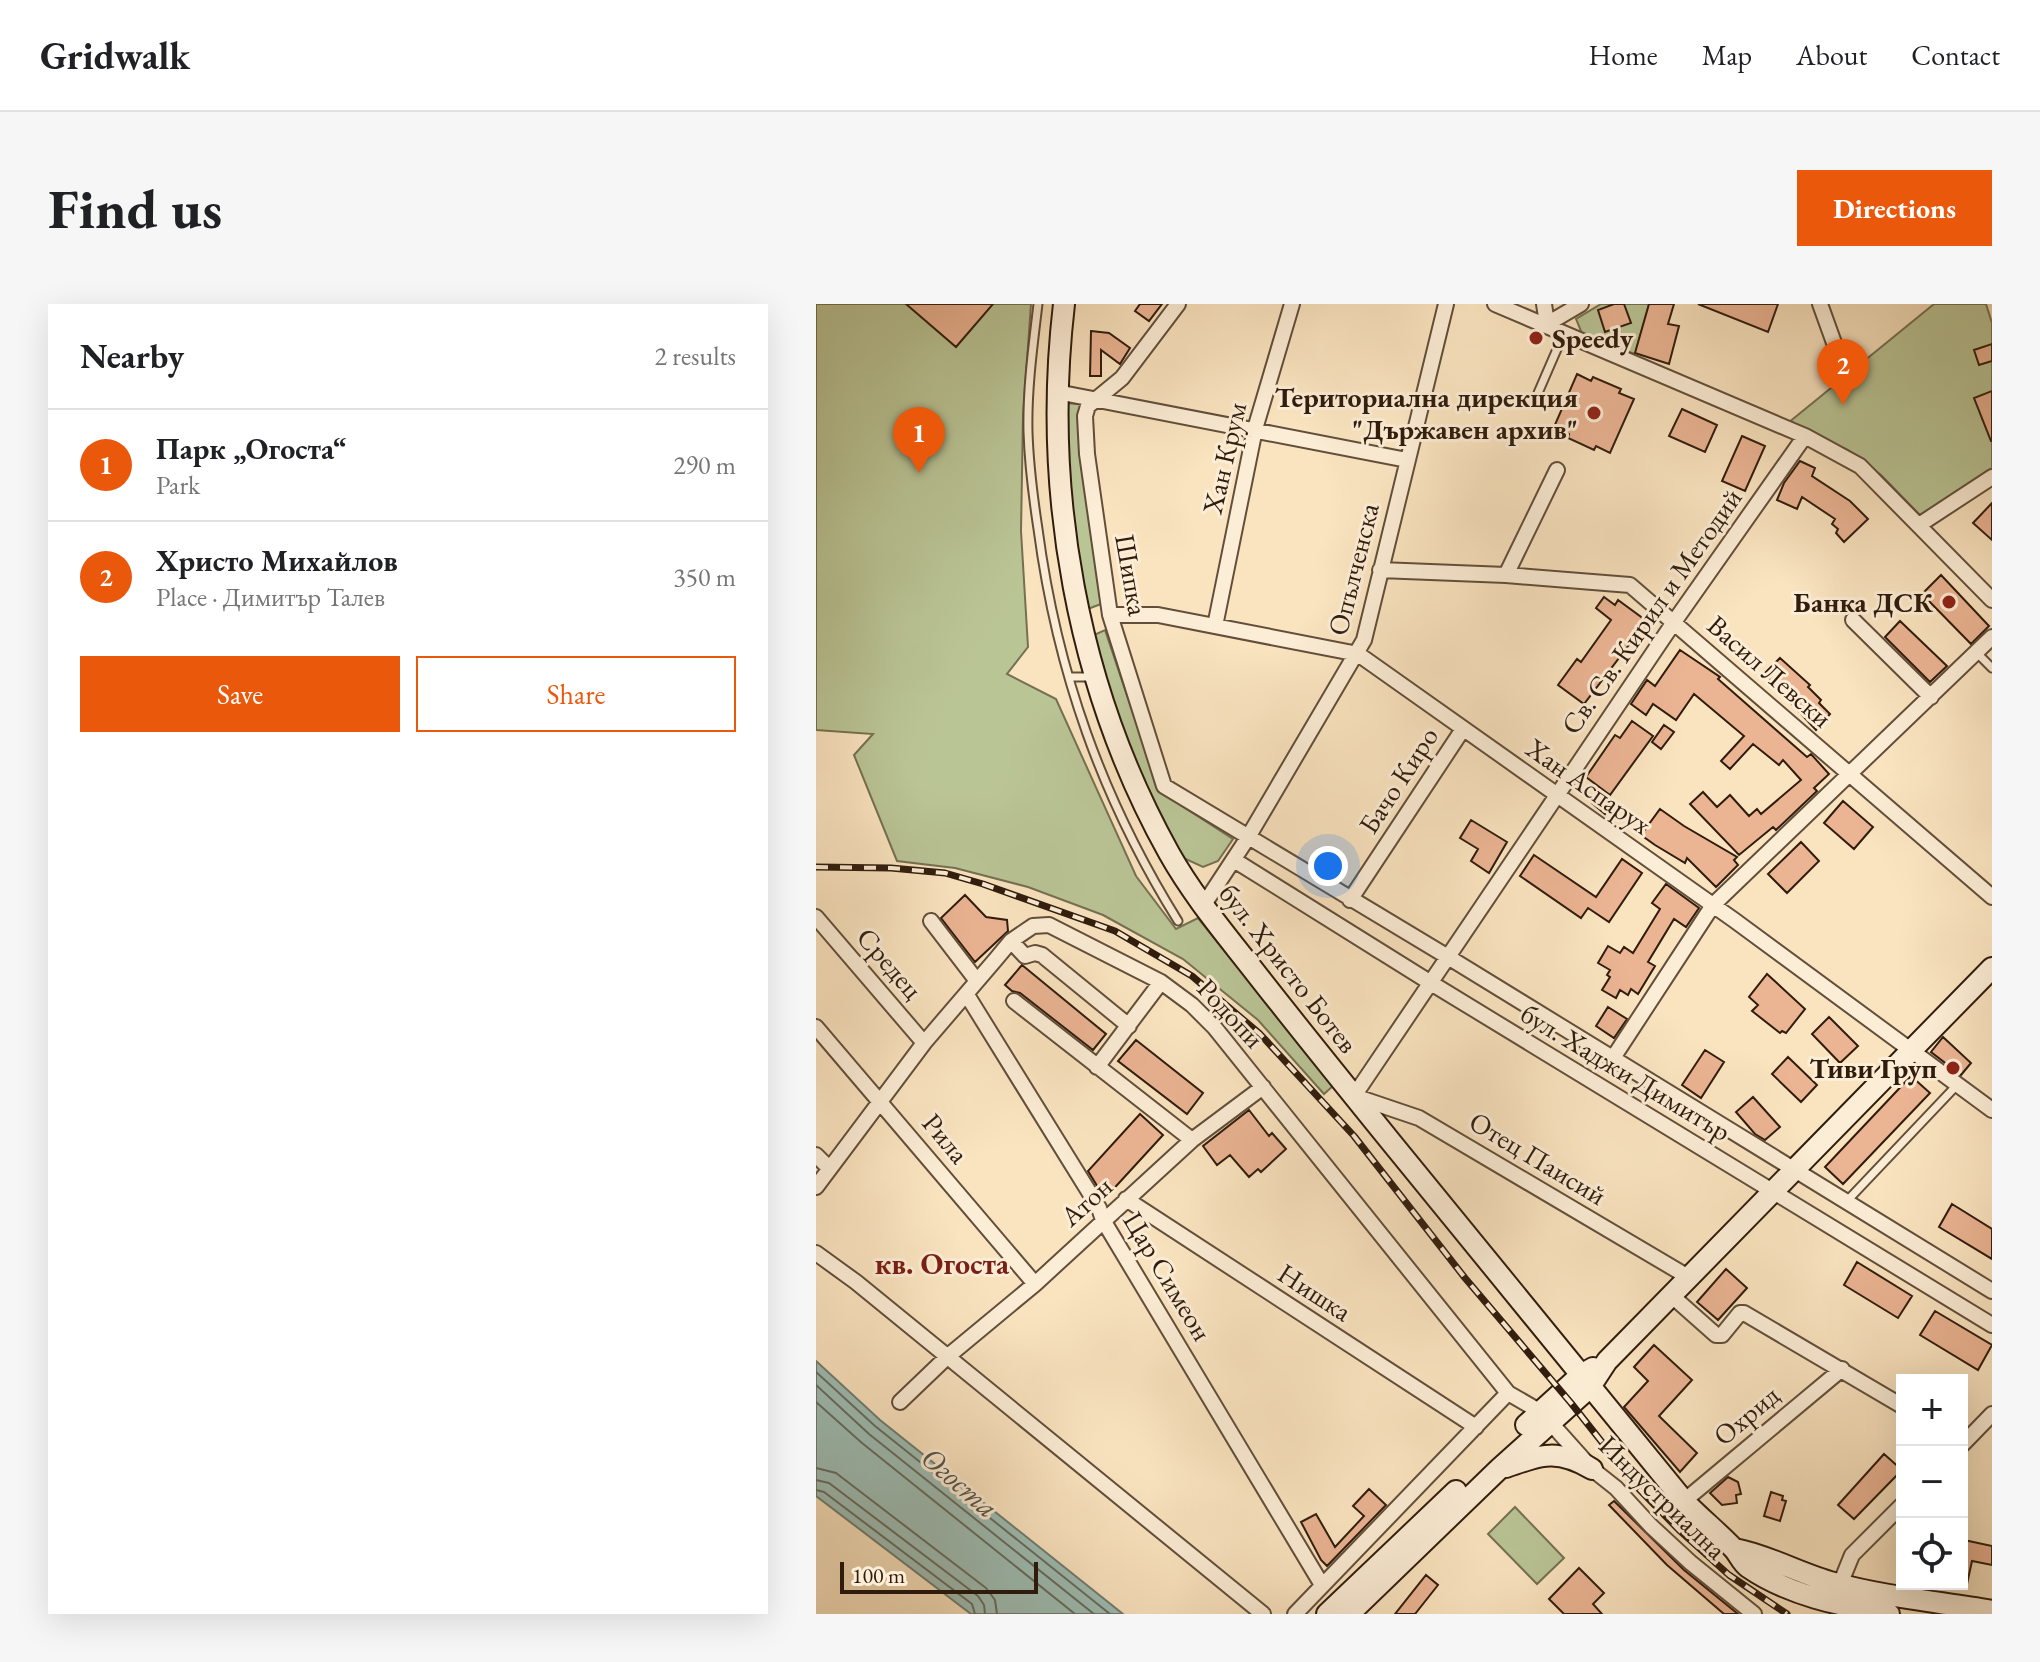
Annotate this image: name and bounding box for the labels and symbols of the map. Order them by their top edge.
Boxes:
place label: Speedy [1552,320,1634,356]
marker: Speedy [1527,329,1545,347]
pin: 2 [1817,339,1869,405]
place label: Териториална дирекция "Държавен архив" [1275,379,1578,447]
street label: Хан Крум [1193,398,1254,518]
marker: Териториална дирекция "Държавен архив" [1585,404,1603,422]
pin: 1 [893,407,945,473]
street label: Св. Св. Кирил и Методий [1552,481,1750,741]
street label: Опълченска [1319,498,1387,639]
street label: Шипка [1107,532,1157,619]
place label: Банка ДСК [1793,584,1934,620]
marker: Банка ДСК [1940,593,1958,611]
street label: Васил Левски [1700,607,1840,735]
street label: Бачо Киро [1350,720,1446,840]
street label: Хан Аспарух [1519,729,1659,842]
your location [1308,846,1348,886]
street label: бул. Христо Ботев [1212,876,1367,1060]
street label: Средец [849,920,931,1007]
street label: Родопи [1190,970,1273,1056]
street label: бул. Хаджи Димитър [1514,995,1738,1149]
place label: Тиви Груп [1809,1050,1937,1086]
marker: Тиви Груп [1944,1059,1962,1077]
street label: Отец Паисий [1463,1103,1613,1213]
street label: Рила [915,1105,978,1171]
street label: Атон [1052,1168,1120,1235]
street label: Цар Симеон [1115,1205,1221,1347]
district label: кв. Огоста [875,1244,1010,1283]
street label: Нишка [1271,1255,1359,1330]
street label: Охрид [1706,1377,1787,1453]
street label: Индустриална [1592,1427,1735,1567]
water label: Огоста [913,1438,1007,1526]
scale bar [840,1558,1038,1594]

